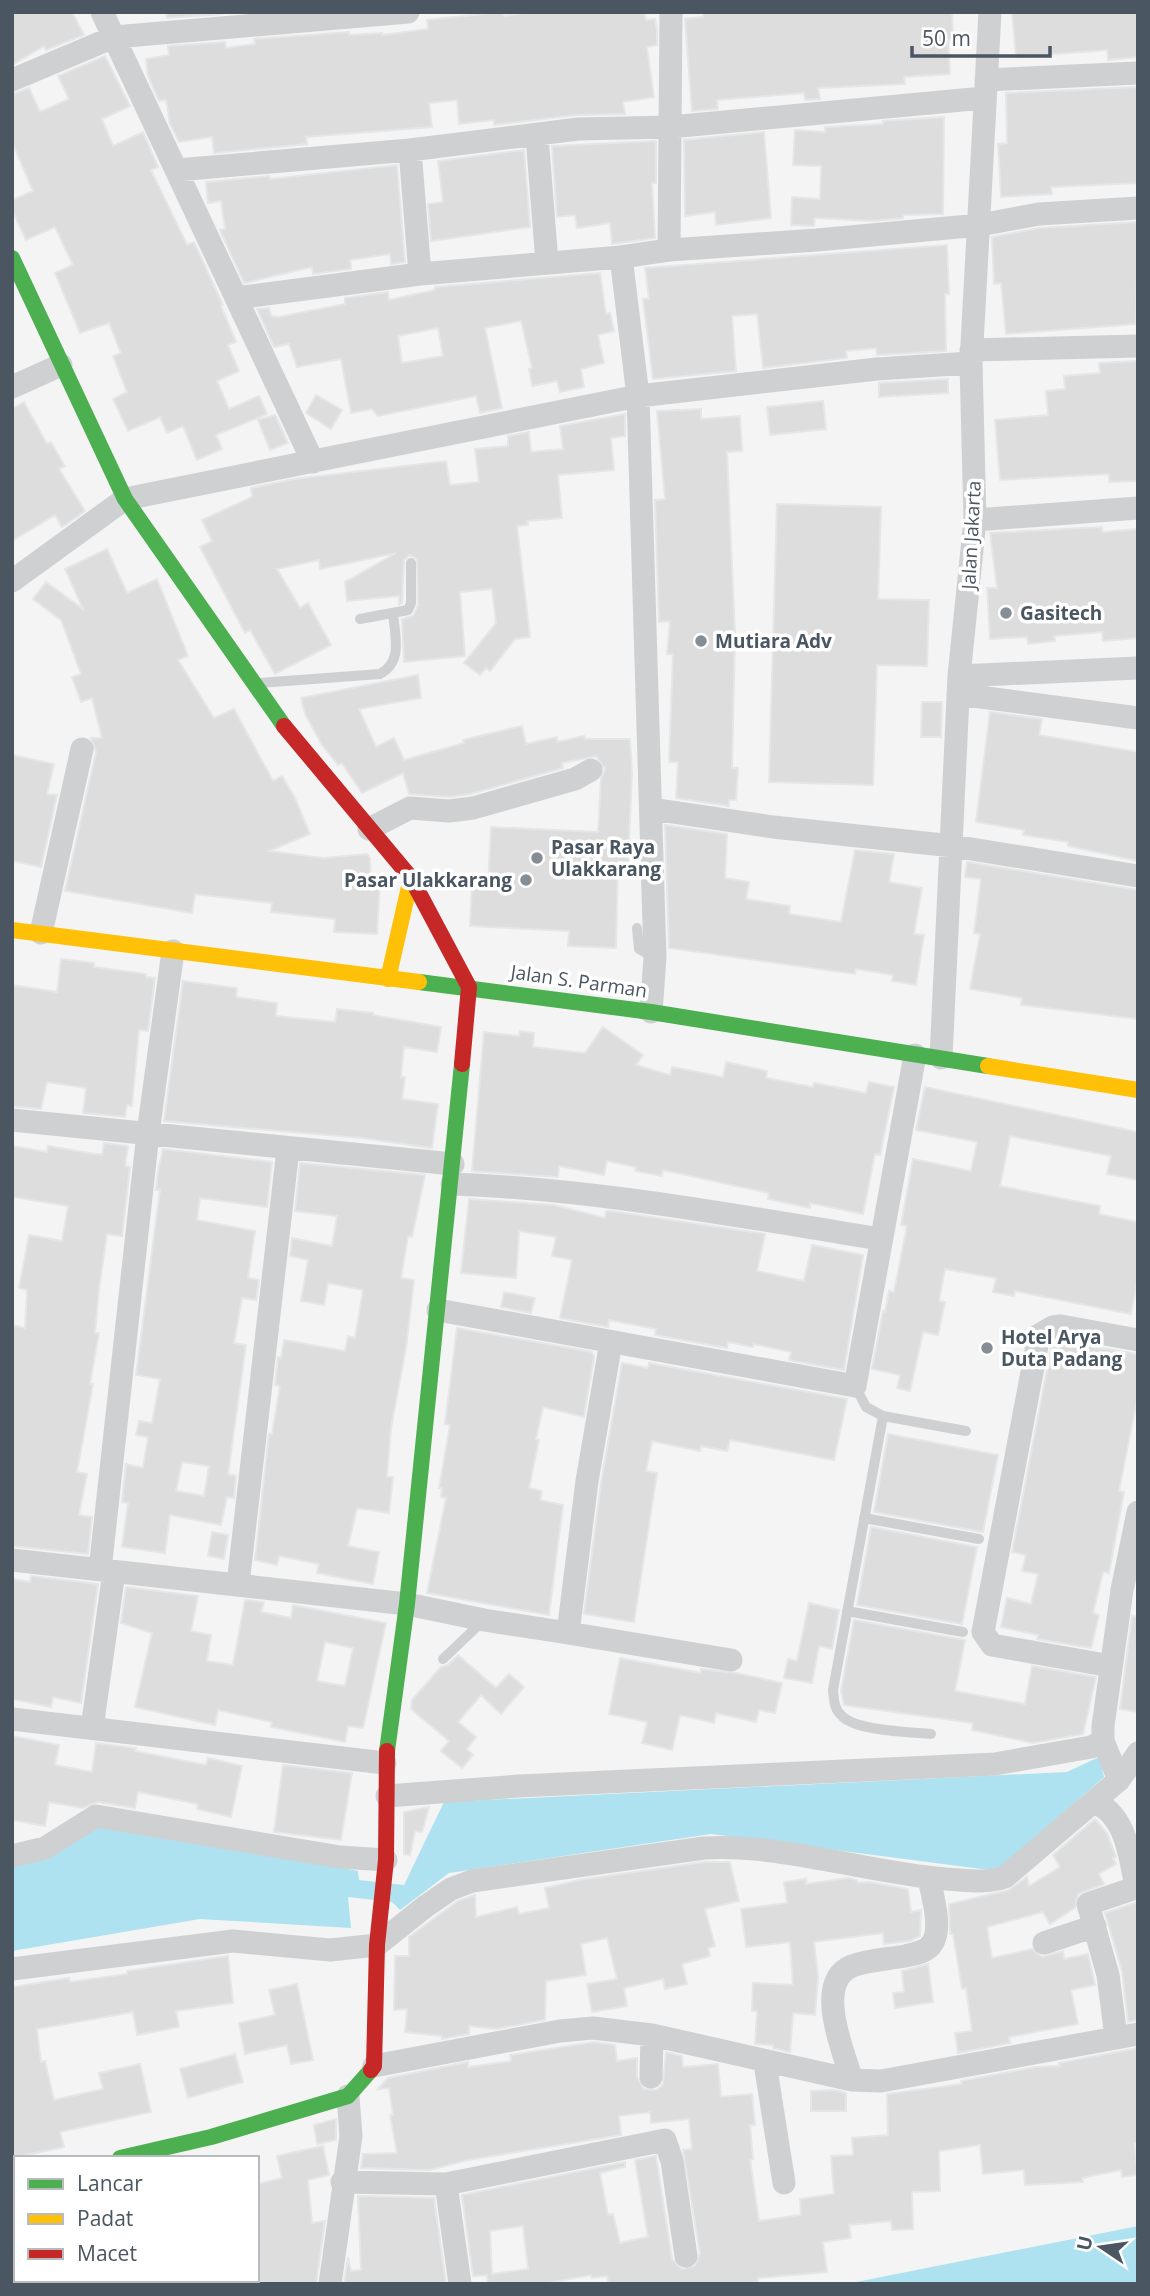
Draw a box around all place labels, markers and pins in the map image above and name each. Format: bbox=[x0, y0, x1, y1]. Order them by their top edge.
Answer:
place label: Gasitech bbox=[1020, 600, 1102, 626]
marker: Gasitech bbox=[998, 605, 1014, 621]
place label: Mutiara Adv bbox=[715, 628, 832, 654]
marker: Mutiara Adv bbox=[693, 633, 709, 649]
place label: Pasar Raya Ulakkarang bbox=[551, 834, 661, 882]
marker: Pasar Raya Ulakkarang bbox=[529, 850, 545, 866]
place label: Pasar Ulakkarang bbox=[344, 867, 512, 893]
marker: Pasar Ulakkarang bbox=[518, 872, 534, 888]
place label: Hotel Arya Duta Padang bbox=[1001, 1324, 1123, 1372]
marker: Hotel Arya Duta Padang bbox=[979, 1340, 995, 1356]

